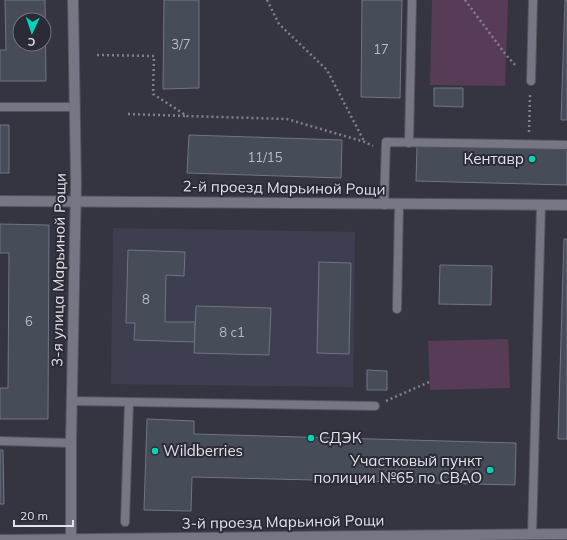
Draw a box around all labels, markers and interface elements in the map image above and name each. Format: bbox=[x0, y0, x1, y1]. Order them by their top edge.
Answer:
north arrow bbox=[12, 12, 52, 52]
text: С bbox=[27, 35, 36, 49]
house number: 3/7 bbox=[171, 36, 191, 52]
house number: 17 bbox=[373, 41, 389, 57]
house number: 11/15 bbox=[248, 149, 283, 165]
place label: Кентавр bbox=[463, 149, 524, 168]
marker: Кентавр bbox=[527, 154, 537, 164]
street label: 3-я улица Марьиной Рощи bbox=[47, 173, 70, 367]
street label: 2-й проезд Марьиной Рощи bbox=[182, 176, 386, 199]
house number: 8 bbox=[142, 291, 150, 307]
house number: 6 bbox=[25, 313, 33, 329]
house number: 8 с1 bbox=[219, 324, 245, 340]
place label: СДЭК bbox=[319, 428, 362, 447]
marker: СДЭК bbox=[306, 433, 316, 443]
place label: Wildberries bbox=[163, 441, 243, 460]
marker: Wildberries bbox=[150, 446, 160, 456]
place label: Участковый пункт полиции №65 по СВАО bbox=[314, 451, 482, 487]
marker: Участковый пункт полиции №65 по СВАО bbox=[485, 465, 495, 475]
scale bar bbox=[14, 502, 73, 528]
text: 20 m bbox=[20, 508, 48, 523]
street label: 3-й проезд Марьиной Рощи bbox=[181, 510, 385, 533]

